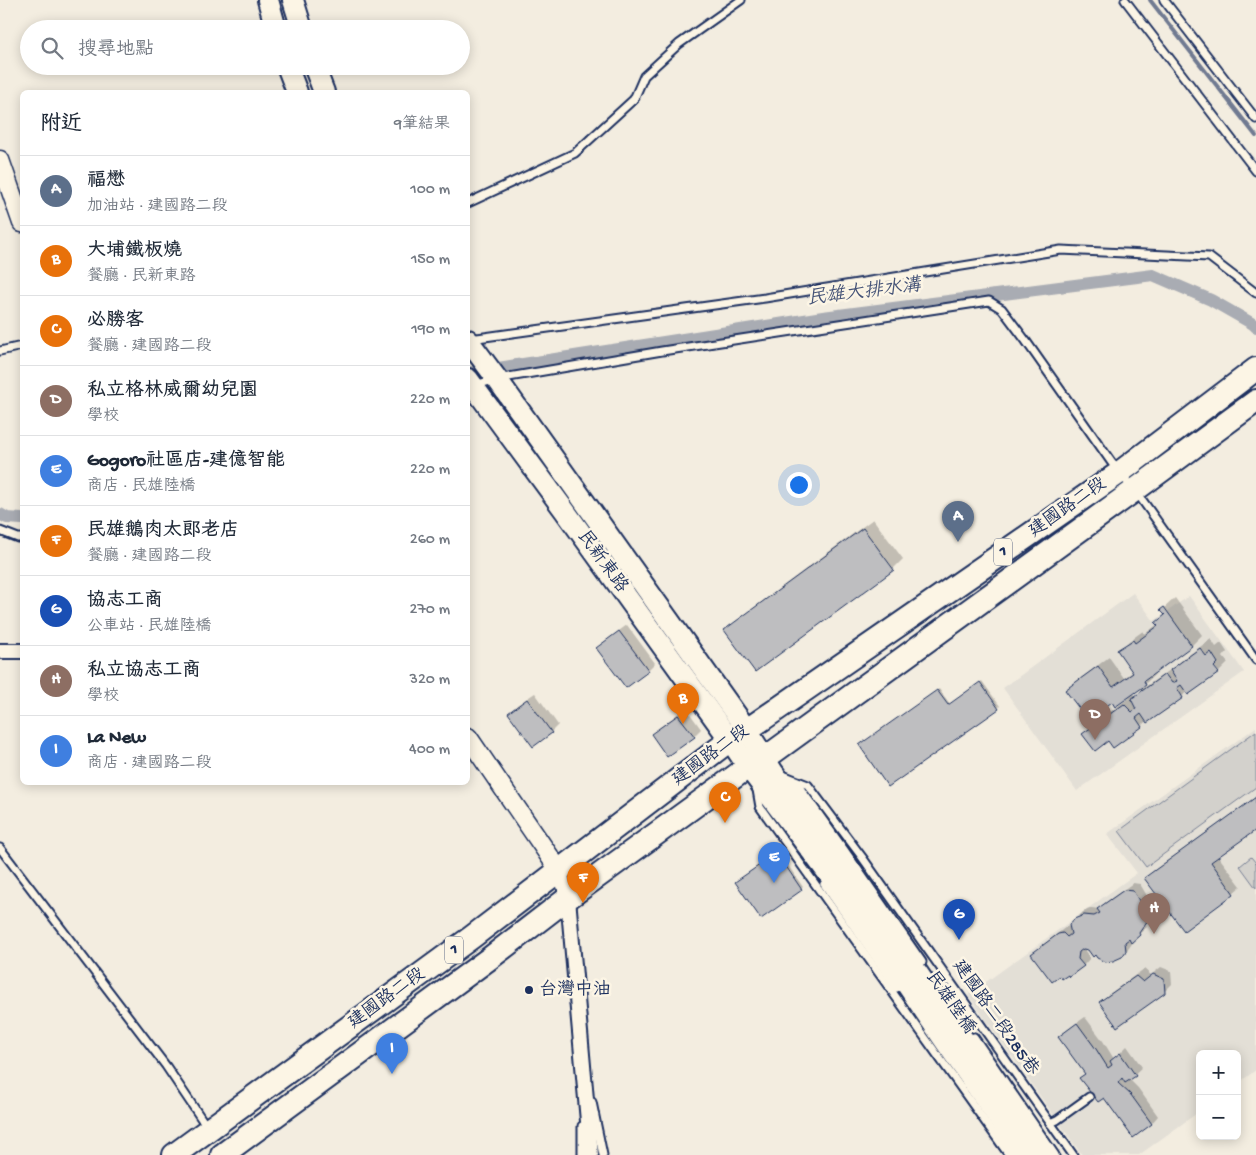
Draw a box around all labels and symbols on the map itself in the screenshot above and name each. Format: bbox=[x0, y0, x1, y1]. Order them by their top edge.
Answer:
water label: 民雄大排水溝 bbox=[806, 273, 924, 311]
your location bbox=[786, 472, 812, 498]
street label: 建國路二段 bbox=[1025, 473, 1111, 542]
pin: A bbox=[942, 501, 974, 542]
street label: 民新東路 bbox=[572, 526, 632, 597]
road number: 1 bbox=[994, 538, 1012, 566]
pin: B bbox=[667, 683, 699, 724]
pin: D bbox=[1079, 699, 1111, 740]
street label: 建國路二段 bbox=[668, 720, 754, 791]
pin: C bbox=[709, 782, 741, 823]
pin: E bbox=[758, 842, 790, 883]
pin: F bbox=[567, 862, 599, 903]
pin: H bbox=[1138, 893, 1170, 934]
pin: G bbox=[943, 899, 975, 940]
road number: 1 bbox=[445, 936, 463, 964]
street label: 建國路二段285巷 bbox=[947, 956, 1043, 1080]
street label: 建國路二段 bbox=[344, 963, 430, 1034]
street label: 民雄陸橋 bbox=[921, 967, 980, 1039]
place label: 台灣中油 bbox=[539, 979, 611, 1001]
marker: 台灣中油 bbox=[523, 984, 535, 996]
pin: I bbox=[376, 1033, 408, 1074]

